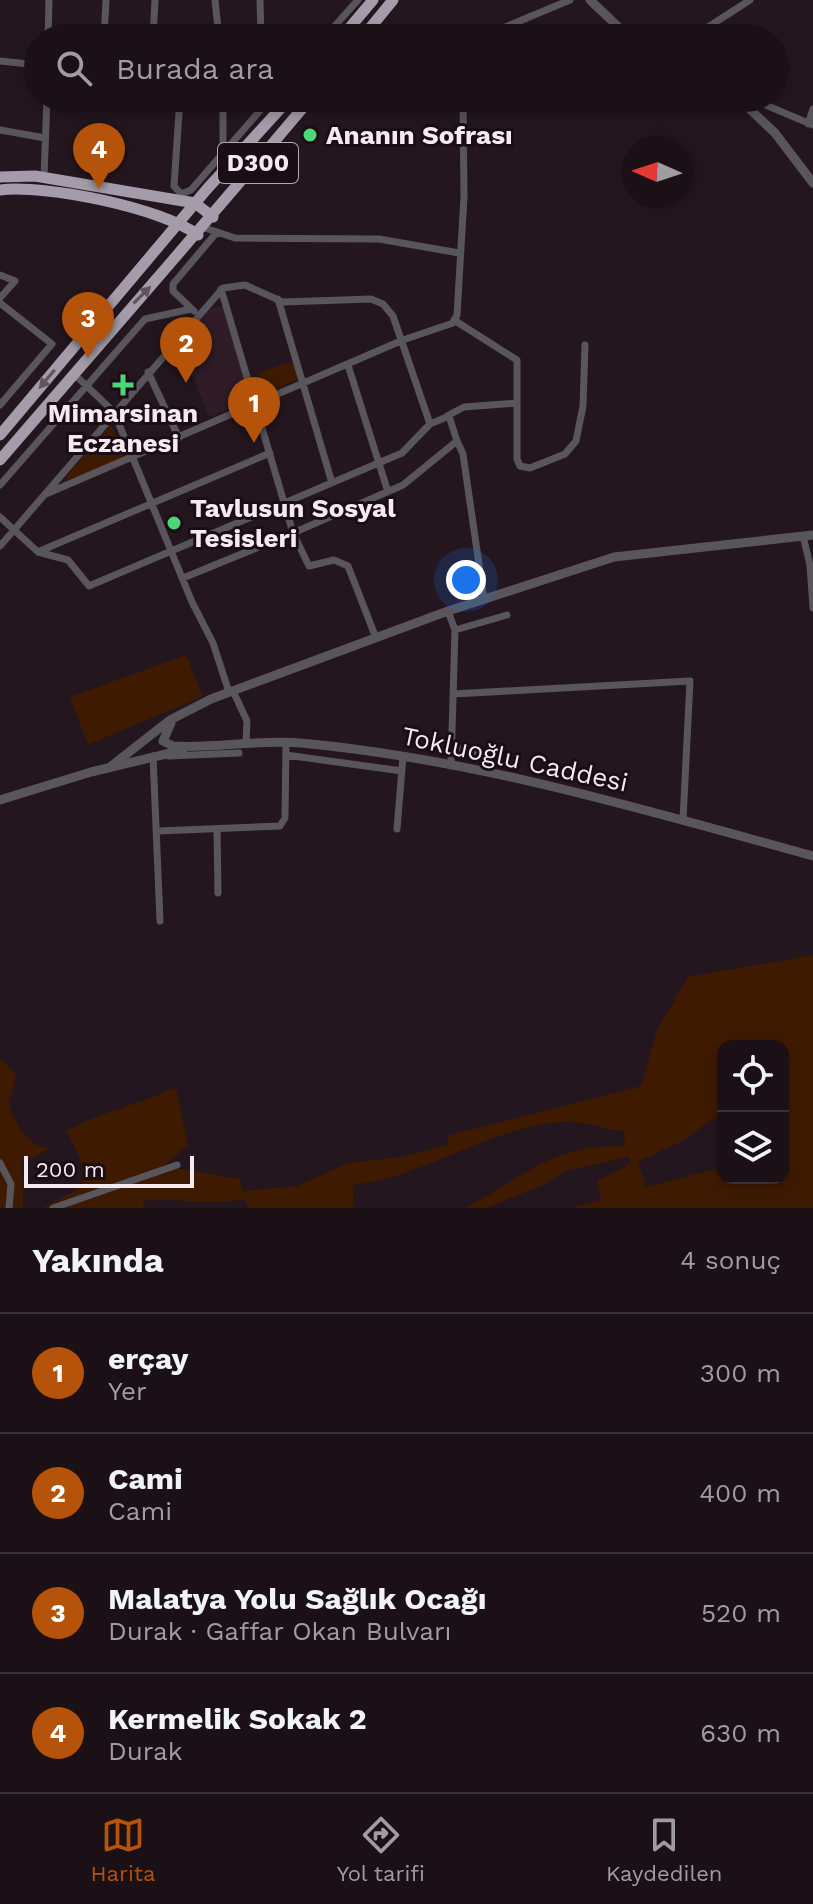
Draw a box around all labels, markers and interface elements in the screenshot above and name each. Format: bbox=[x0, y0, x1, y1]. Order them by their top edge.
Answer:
search box bbox=[24, 24, 789, 112]
icon: search bbox=[52, 46, 96, 90]
text: Burada ara bbox=[116, 51, 274, 86]
place label: Ananın Sofrası bbox=[326, 120, 513, 150]
pin: 4 bbox=[73, 123, 125, 189]
marker: Ananın Sofrası bbox=[301, 126, 319, 144]
north arrow bbox=[621, 136, 693, 208]
road number: D300 bbox=[218, 143, 298, 183]
one-way arrow bbox=[133, 286, 151, 305]
pin: 3 bbox=[62, 292, 114, 358]
pin: 2 bbox=[160, 317, 212, 383]
one-way arrow bbox=[38, 369, 55, 390]
marker: Mimarsinan Eczanesi bbox=[114, 376, 132, 394]
pin: 1 bbox=[228, 377, 280, 443]
place label: Mimarsinan Eczanesi bbox=[48, 398, 198, 458]
place label: Tavlusun Sosyal Tesisleri bbox=[190, 493, 396, 553]
marker: Tavlusun Sosyal Tesisleri bbox=[165, 514, 183, 532]
your location bbox=[446, 560, 486, 600]
street label: Tokluoğlu Caddesi bbox=[399, 720, 631, 798]
map controls bbox=[717, 1040, 789, 1184]
button: locate bbox=[717, 1040, 789, 1112]
button: layers bbox=[717, 1112, 789, 1184]
scale bar bbox=[24, 1152, 194, 1188]
text: 200 m bbox=[36, 1157, 105, 1182]
text: Yakında bbox=[32, 1240, 164, 1280]
text: 4 sonuç bbox=[680, 1245, 781, 1275]
text: erçay bbox=[108, 1341, 188, 1376]
text: 1 bbox=[52, 1358, 64, 1388]
text: 300 m bbox=[700, 1358, 781, 1388]
text: Yer bbox=[108, 1376, 147, 1406]
text: Cami bbox=[108, 1461, 183, 1496]
text: 2 bbox=[50, 1478, 66, 1508]
text: 400 m bbox=[699, 1478, 781, 1508]
text: Cami bbox=[108, 1496, 172, 1526]
text: Malatya Yolu Sağlık Ocağı bbox=[108, 1581, 486, 1616]
text: 3 bbox=[50, 1598, 66, 1628]
text: 520 m bbox=[701, 1598, 781, 1628]
text: Durak · Gaffar Okan Bulvarı bbox=[108, 1616, 452, 1646]
text: Kermelik Sokak 2 bbox=[108, 1701, 367, 1736]
text: 4 bbox=[50, 1718, 66, 1748]
text: 630 m bbox=[700, 1718, 781, 1748]
text: Durak bbox=[108, 1736, 183, 1766]
tab: Harita bbox=[91, 1813, 156, 1886]
tab: Yol tarifi bbox=[337, 1813, 425, 1886]
tab: Kaydedilen bbox=[606, 1813, 722, 1886]

